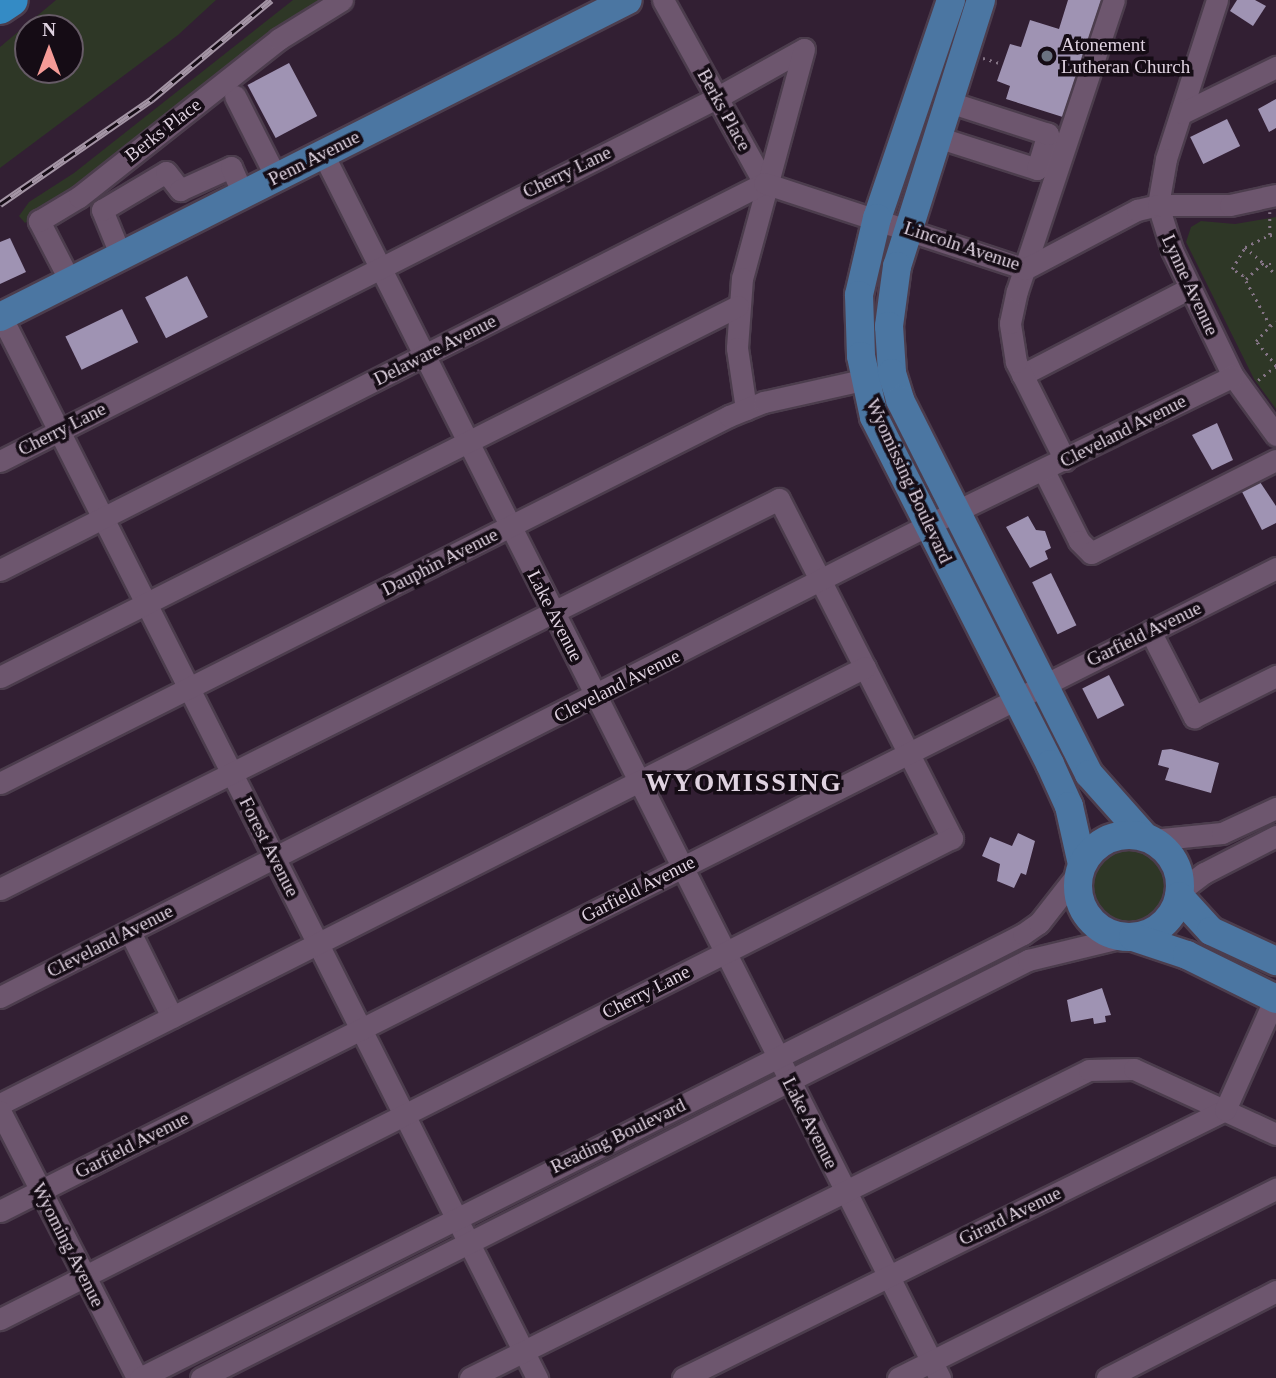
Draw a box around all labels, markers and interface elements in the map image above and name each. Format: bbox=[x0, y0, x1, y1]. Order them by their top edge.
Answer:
north arrow bbox=[14, 14, 84, 84]
text: N bbox=[42, 19, 56, 40]
place label: Atonement Lutheran Church bbox=[1061, 34, 1190, 78]
marker: Atonement Lutheran Church bbox=[1039, 48, 1055, 64]
street label: Berks Place bbox=[692, 65, 756, 155]
street label: Berks Place bbox=[120, 93, 206, 167]
street label: Penn Avenue bbox=[264, 125, 364, 191]
street label: Cherry Lane bbox=[519, 141, 615, 203]
street label: Lincoln Avenue bbox=[901, 216, 1023, 276]
street label: Lynne Avenue bbox=[1156, 230, 1224, 340]
street label: Delaware Avenue bbox=[370, 309, 500, 391]
street label: Cleveland Avenue bbox=[1056, 389, 1190, 473]
street label: Wyomissing Boulevard bbox=[861, 395, 957, 567]
street label: Cherry Lane bbox=[14, 397, 110, 461]
street label: Dauphin Avenue bbox=[378, 523, 502, 601]
street label: Lake Avenue bbox=[522, 566, 588, 666]
street label: Garfield Avenue bbox=[1083, 596, 1205, 672]
street label: Cleveland Avenue bbox=[550, 644, 684, 728]
district label: WYOMISSING bbox=[646, 767, 842, 799]
street label: Forest Avenue bbox=[234, 793, 304, 901]
street label: Garfield Avenue bbox=[577, 850, 699, 928]
street label: Cleveland Avenue bbox=[43, 899, 177, 983]
street label: Cherry Lane bbox=[598, 960, 694, 1024]
street label: Lake Avenue bbox=[777, 1073, 843, 1173]
street label: Reading Boulevard bbox=[547, 1093, 689, 1179]
street label: Garfield Avenue bbox=[71, 1106, 193, 1184]
street label: Wyoming Avenue bbox=[27, 1179, 109, 1311]
street label: Girard Avenue bbox=[955, 1181, 1065, 1251]

